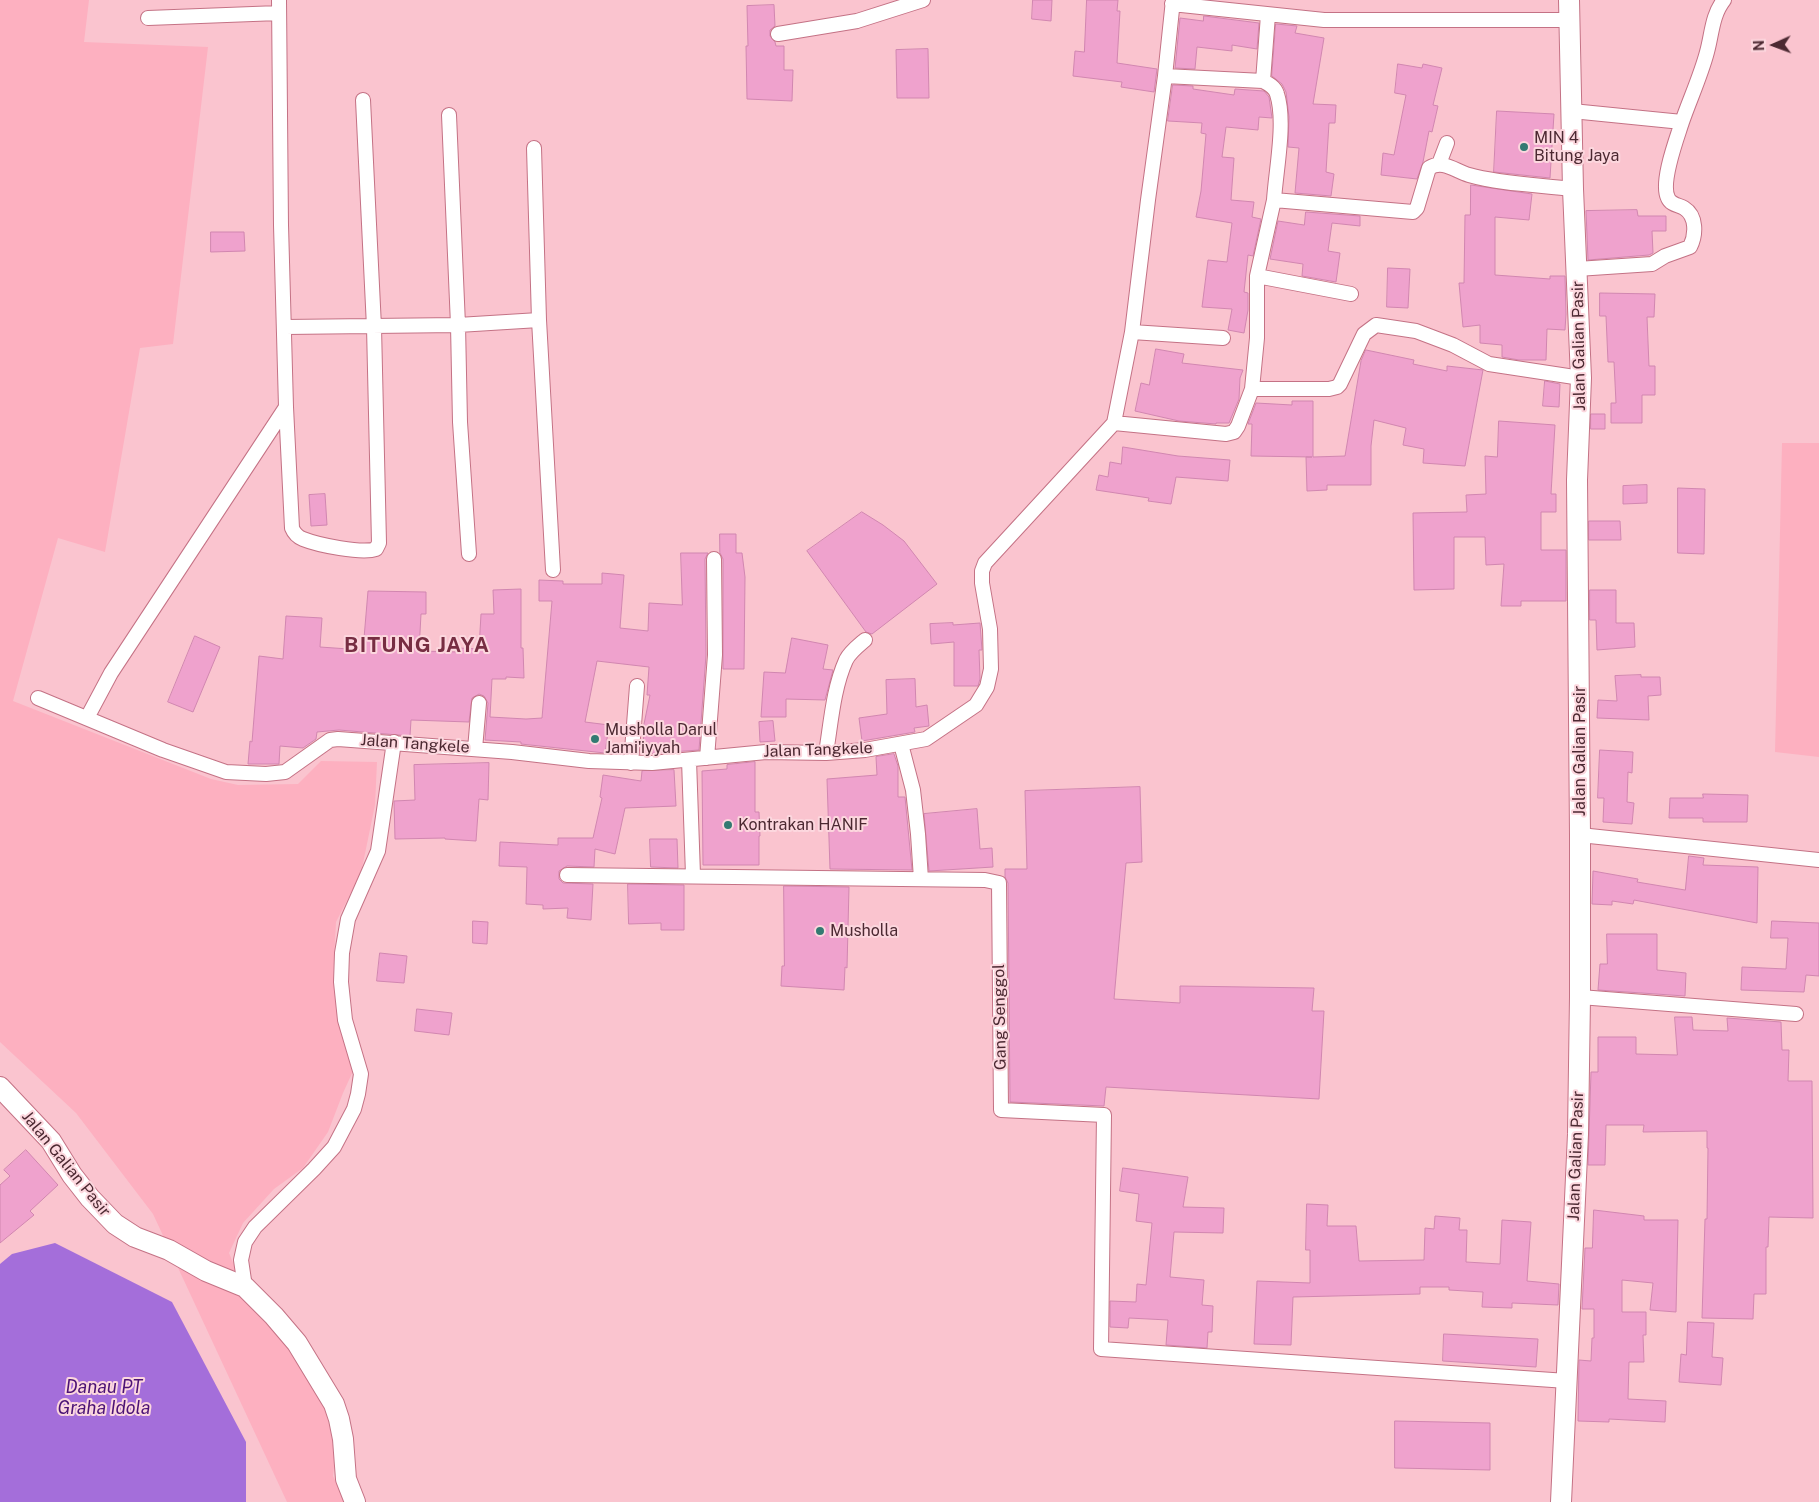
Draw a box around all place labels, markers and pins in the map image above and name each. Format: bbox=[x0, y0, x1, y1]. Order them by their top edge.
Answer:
place label: MIN 4 Bitung Jaya bbox=[1534, 128, 1619, 166]
marker: MIN 4 Bitung Jaya bbox=[1518, 141, 1530, 153]
place label: Musholla Darul Jami'iyyah bbox=[605, 720, 717, 758]
marker: Musholla Darul Jami'iyyah bbox=[589, 733, 601, 745]
place label: Kontrakan HANIF bbox=[738, 815, 868, 835]
marker: Kontrakan HANIF bbox=[722, 819, 734, 831]
place label: Musholla bbox=[830, 921, 898, 941]
marker: Musholla bbox=[814, 925, 826, 937]

